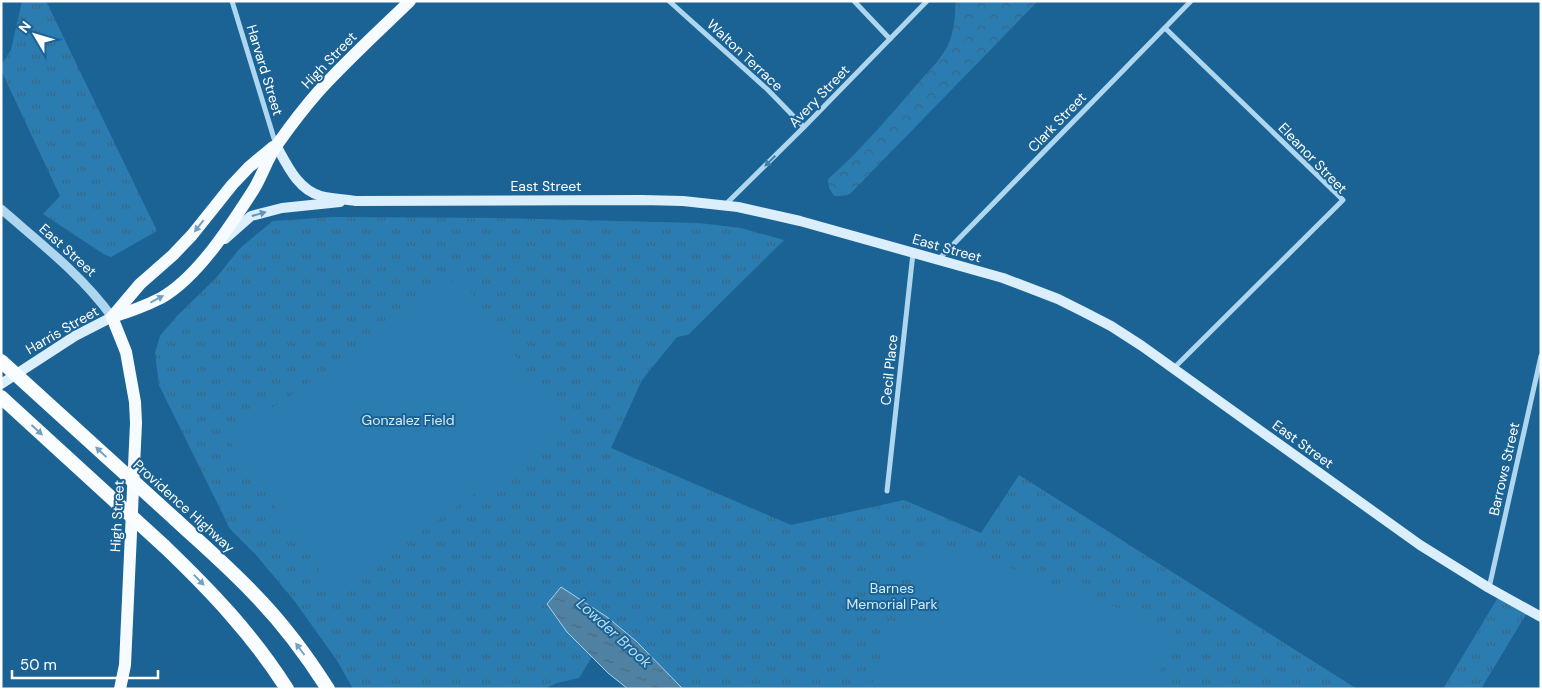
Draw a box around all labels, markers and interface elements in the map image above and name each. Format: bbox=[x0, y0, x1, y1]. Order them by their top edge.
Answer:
north arrow bbox=[10, 10, 60, 60]
street label: Walton Terrace bbox=[703, 15, 787, 95]
text: N bbox=[15, 17, 35, 37]
street label: Harvard Street bbox=[243, 22, 287, 118]
street label: High Street bbox=[297, 28, 361, 92]
street label: Avery Street bbox=[785, 61, 853, 131]
street label: Clark Street bbox=[1024, 88, 1090, 156]
street label: Eleanor Street bbox=[1275, 119, 1351, 197]
one-way arrow bbox=[764, 155, 776, 167]
street label: East Street bbox=[510, 177, 582, 195]
one-way arrow bbox=[251, 210, 266, 218]
one-way arrow bbox=[194, 219, 205, 232]
street label: East Street bbox=[36, 220, 100, 280]
street label: East Street bbox=[910, 230, 984, 266]
one-way arrow bbox=[150, 295, 164, 303]
street label: Harris Street bbox=[22, 302, 102, 358]
street label: Cecil Place bbox=[876, 334, 902, 406]
park label: Gonzalez Field bbox=[362, 411, 454, 429]
street label: East Street bbox=[1269, 416, 1337, 472]
street label: Barrows Street bbox=[1485, 421, 1523, 517]
one-way arrow bbox=[31, 424, 43, 436]
one-way arrow bbox=[95, 446, 107, 458]
street label: Providence Highway bbox=[129, 456, 239, 557]
street label: High Street bbox=[106, 480, 128, 552]
one-way arrow bbox=[193, 574, 205, 586]
park label: Barnes Memorial Park bbox=[846, 579, 938, 613]
water label: Lowder Brook bbox=[572, 594, 656, 672]
one-way arrow bbox=[295, 643, 306, 656]
scale bar bbox=[12, 648, 159, 680]
text: 50 m bbox=[20, 655, 57, 675]

